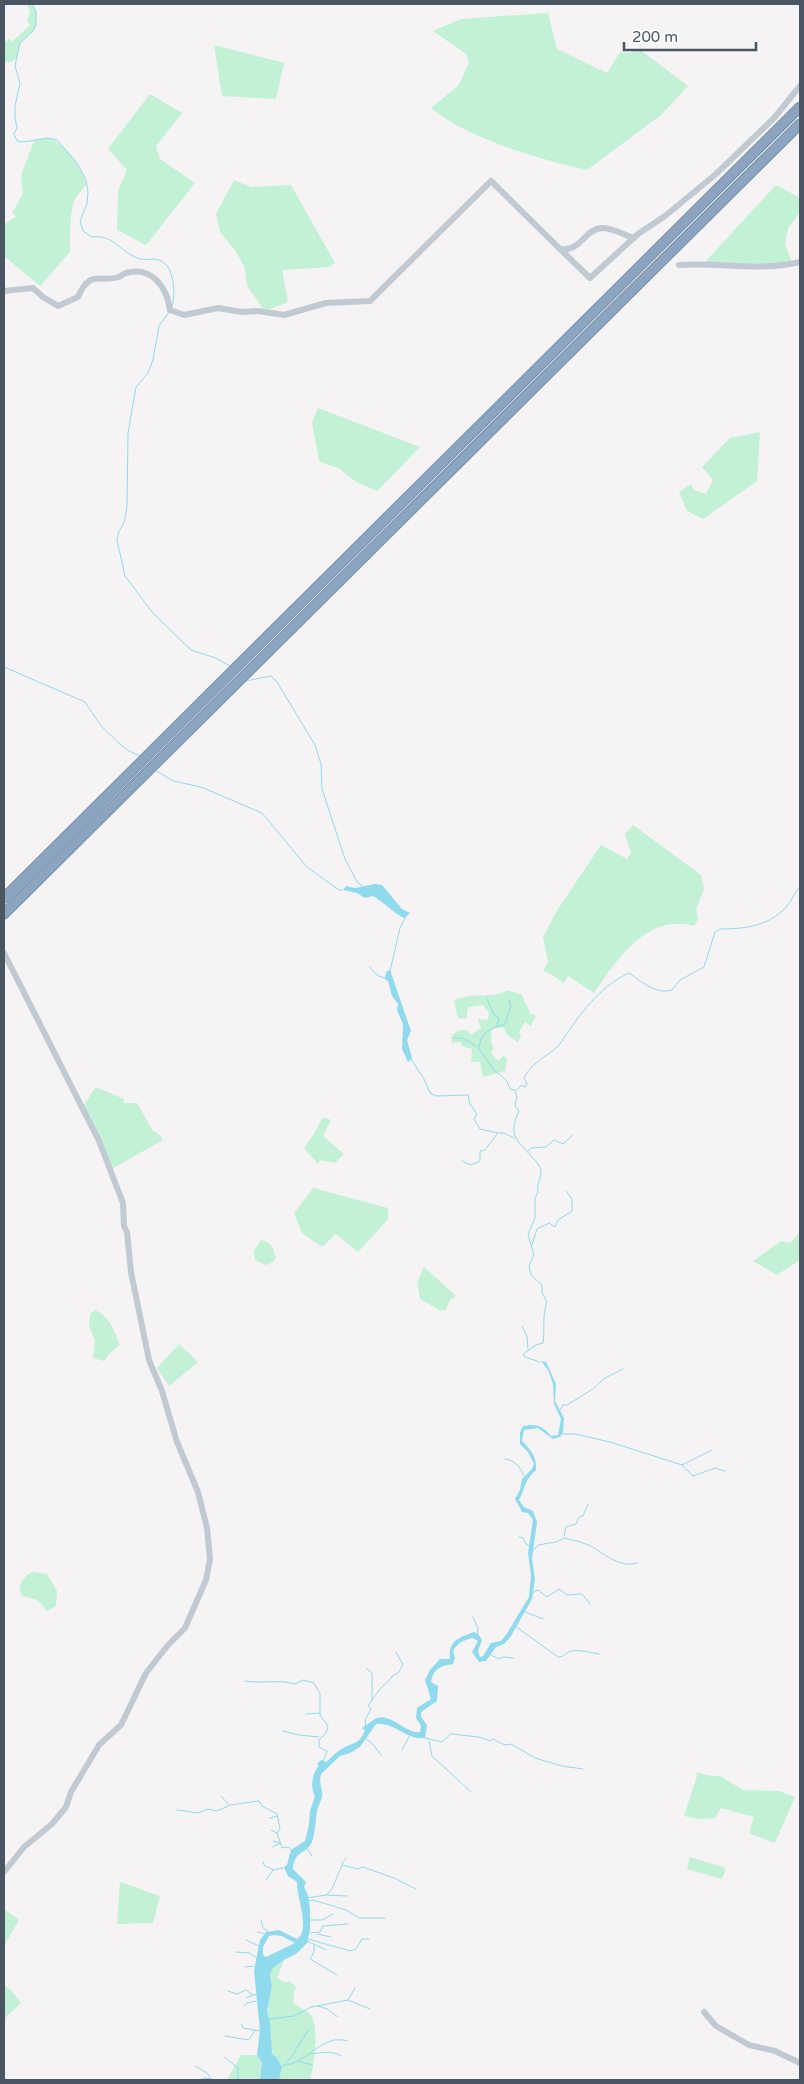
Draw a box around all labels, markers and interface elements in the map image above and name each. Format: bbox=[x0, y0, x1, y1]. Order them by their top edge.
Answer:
scale bar bbox=[624, 20, 756, 52]
text: 200 m bbox=[632, 28, 678, 46]

